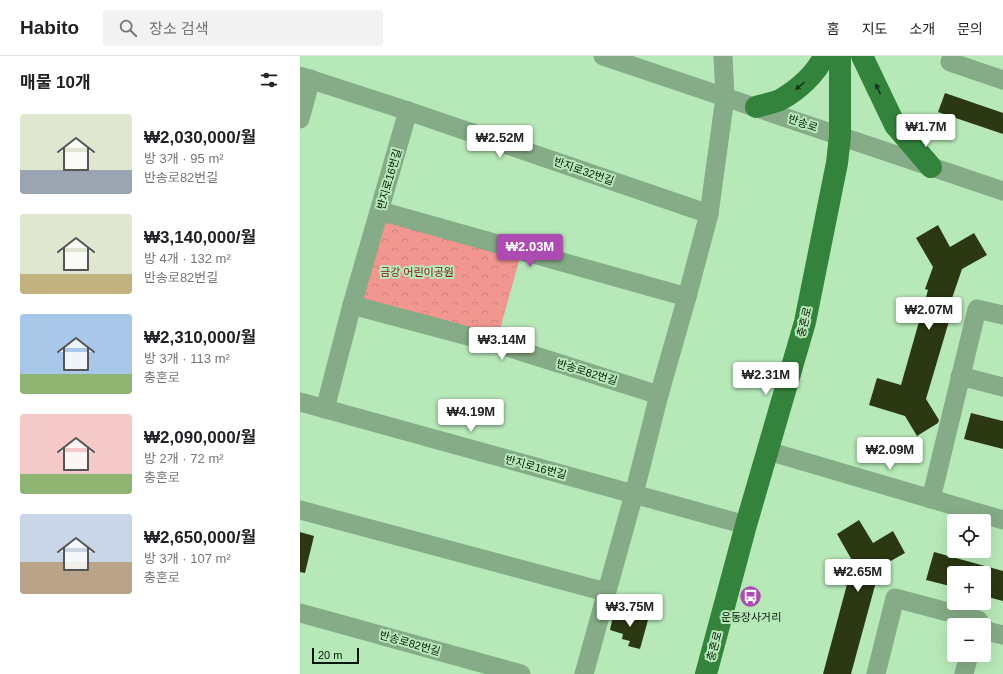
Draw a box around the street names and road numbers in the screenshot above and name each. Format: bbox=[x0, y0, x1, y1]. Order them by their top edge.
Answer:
street label: 반송로 bbox=[787, 112, 819, 134]
street label: 반지로16번길 bbox=[375, 147, 403, 211]
street label: 반지로32번길 bbox=[552, 155, 616, 187]
street label: 충혼로 bbox=[795, 306, 813, 338]
street label: 반송로82번길 bbox=[555, 357, 619, 387]
street label: 반지로16번길 bbox=[504, 453, 568, 481]
street label: 반송로82번길 bbox=[378, 629, 442, 657]
street label: 충혼로 bbox=[704, 630, 724, 662]

